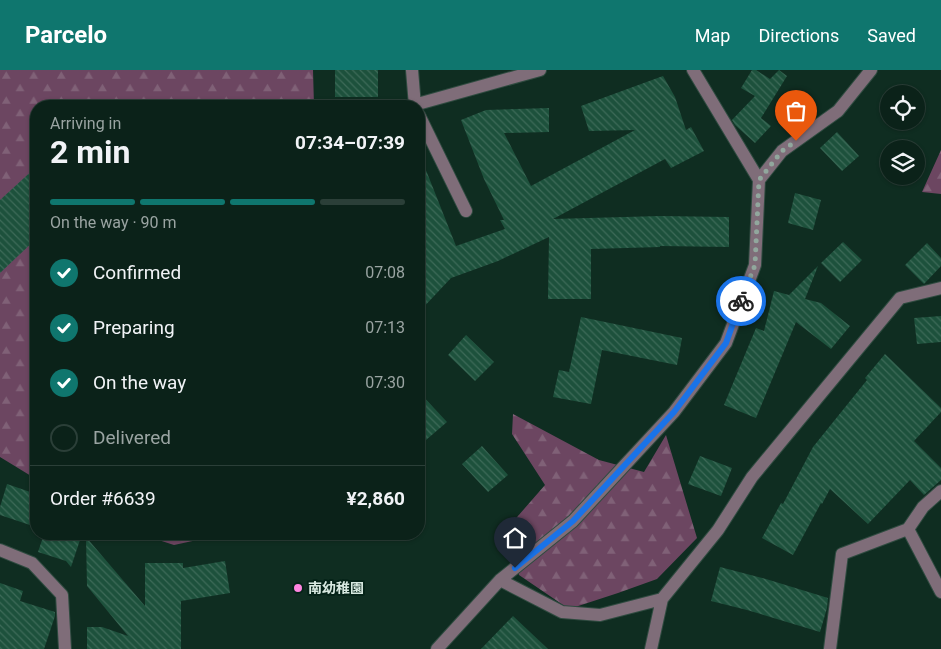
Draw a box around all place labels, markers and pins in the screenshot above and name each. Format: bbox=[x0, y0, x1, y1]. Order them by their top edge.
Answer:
pin bbox=[775, 90, 817, 141]
pin bbox=[494, 517, 536, 568]
place label: 南幼稚園 bbox=[308, 580, 364, 596]
marker: 南幼稚園 bbox=[292, 582, 304, 594]

